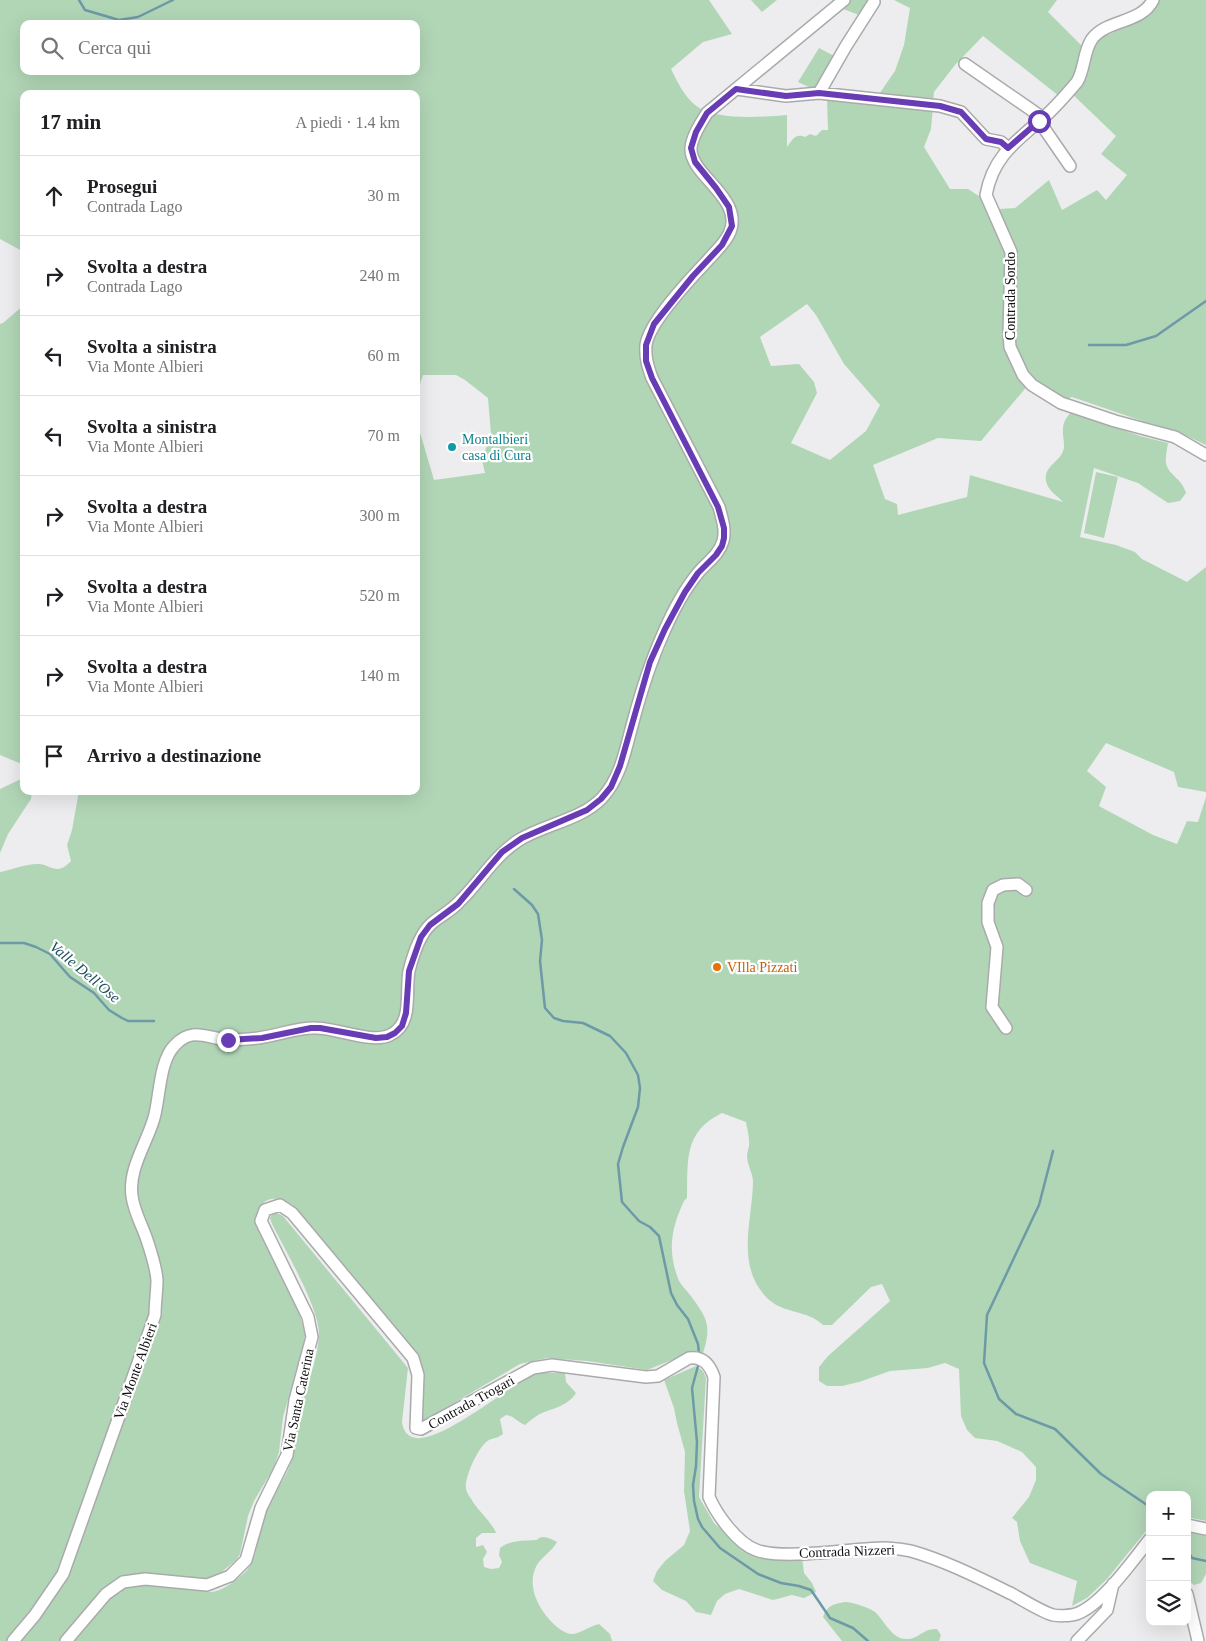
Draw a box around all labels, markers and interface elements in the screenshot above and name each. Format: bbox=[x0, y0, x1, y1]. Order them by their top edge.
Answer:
search box bbox=[20, 20, 420, 75]
icon: search bbox=[38, 34, 66, 62]
text: Cerca qui bbox=[78, 37, 151, 58]
text: 17 min bbox=[40, 110, 101, 134]
route start bbox=[1028, 110, 1051, 133]
text: A piedi · 1.4 km bbox=[296, 114, 400, 131]
text: Prosegui bbox=[87, 176, 157, 197]
icon: ahead bbox=[40, 182, 68, 210]
text: 30 m bbox=[368, 187, 400, 204]
text: Contrada Lago bbox=[87, 198, 183, 215]
street label: Contrada Sordo bbox=[1003, 252, 1018, 340]
text: Svolta a destra bbox=[87, 256, 207, 277]
icon: right bbox=[40, 262, 68, 290]
text: 240 m bbox=[360, 267, 400, 284]
text: Contrada Lago bbox=[87, 278, 183, 295]
text: Svolta a sinistra bbox=[87, 336, 217, 357]
icon: left bbox=[40, 342, 68, 370]
text: 60 m bbox=[368, 347, 400, 364]
text: Via Monte Albieri bbox=[87, 358, 203, 375]
text: Svolta a sinistra bbox=[87, 416, 217, 437]
icon: left bbox=[40, 422, 68, 450]
text: 70 m bbox=[368, 427, 400, 444]
place label: Montalbieri casa di Cura bbox=[462, 432, 532, 463]
text: Via Monte Albieri bbox=[87, 438, 203, 455]
marker: Montalbieri casa di Cura bbox=[446, 441, 458, 453]
text: Svolta a destra bbox=[87, 496, 207, 517]
icon: right bbox=[40, 502, 68, 530]
text: 300 m bbox=[360, 507, 400, 524]
text: Via Monte Albieri bbox=[87, 518, 203, 535]
text: Svolta a destra bbox=[87, 576, 207, 597]
icon: right bbox=[40, 582, 68, 610]
text: 520 m bbox=[360, 587, 400, 604]
text: Via Monte Albieri bbox=[87, 598, 203, 615]
text: Svolta a destra bbox=[87, 656, 207, 677]
icon: right bbox=[40, 662, 68, 690]
text: 140 m bbox=[360, 667, 400, 684]
text: Via Monte Albieri bbox=[87, 678, 203, 695]
icon: arrive bbox=[40, 742, 68, 770]
text: Arrivo a destinazione bbox=[87, 745, 261, 766]
water label: Valle Dell'Ose bbox=[47, 938, 123, 1006]
place label: VIlla Pizzati bbox=[727, 960, 797, 975]
marker: VIlla Pizzati bbox=[711, 961, 723, 973]
route end bbox=[217, 1029, 240, 1052]
street label: Via Monte Albieri bbox=[111, 1321, 160, 1422]
street label: Via Santa Caterina bbox=[280, 1346, 317, 1453]
street label: Contrada Trogari bbox=[426, 1373, 517, 1432]
map controls bbox=[1146, 1491, 1191, 1626]
button: + bbox=[1146, 1491, 1191, 1536]
button: − bbox=[1146, 1536, 1191, 1581]
street label: Contrada Nizzeri bbox=[799, 1542, 895, 1561]
button: layers bbox=[1146, 1581, 1191, 1626]

